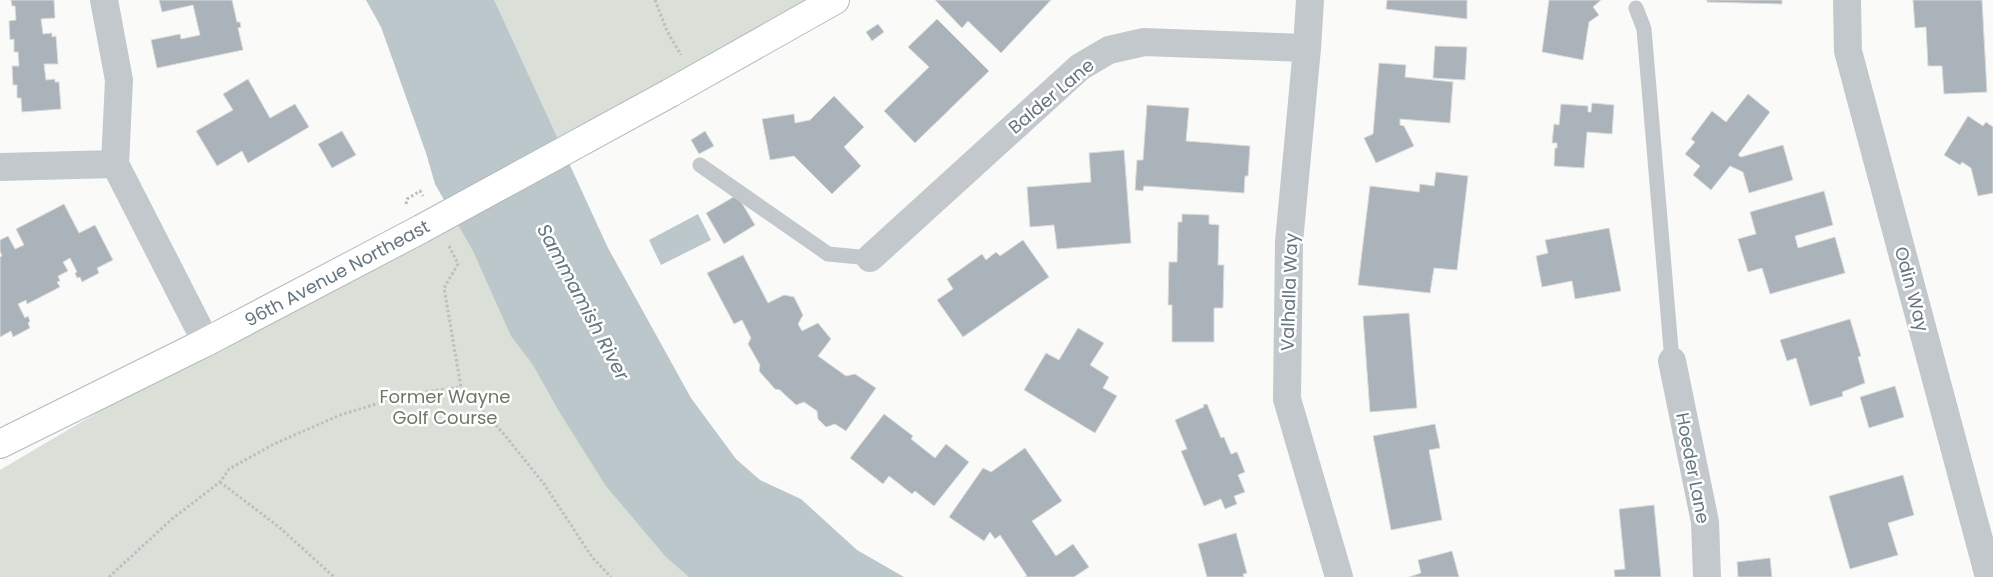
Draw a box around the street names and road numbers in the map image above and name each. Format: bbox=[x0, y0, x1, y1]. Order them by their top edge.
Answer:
street label: Balder Lane bbox=[1003, 53, 1099, 139]
street label: 96th Avenue Northeast bbox=[240, 214, 434, 332]
street label: Valhalla Way bbox=[1274, 233, 1304, 351]
street label: Odin Way bbox=[1889, 244, 1935, 334]
street label: Hoeder Lane bbox=[1670, 410, 1716, 526]

